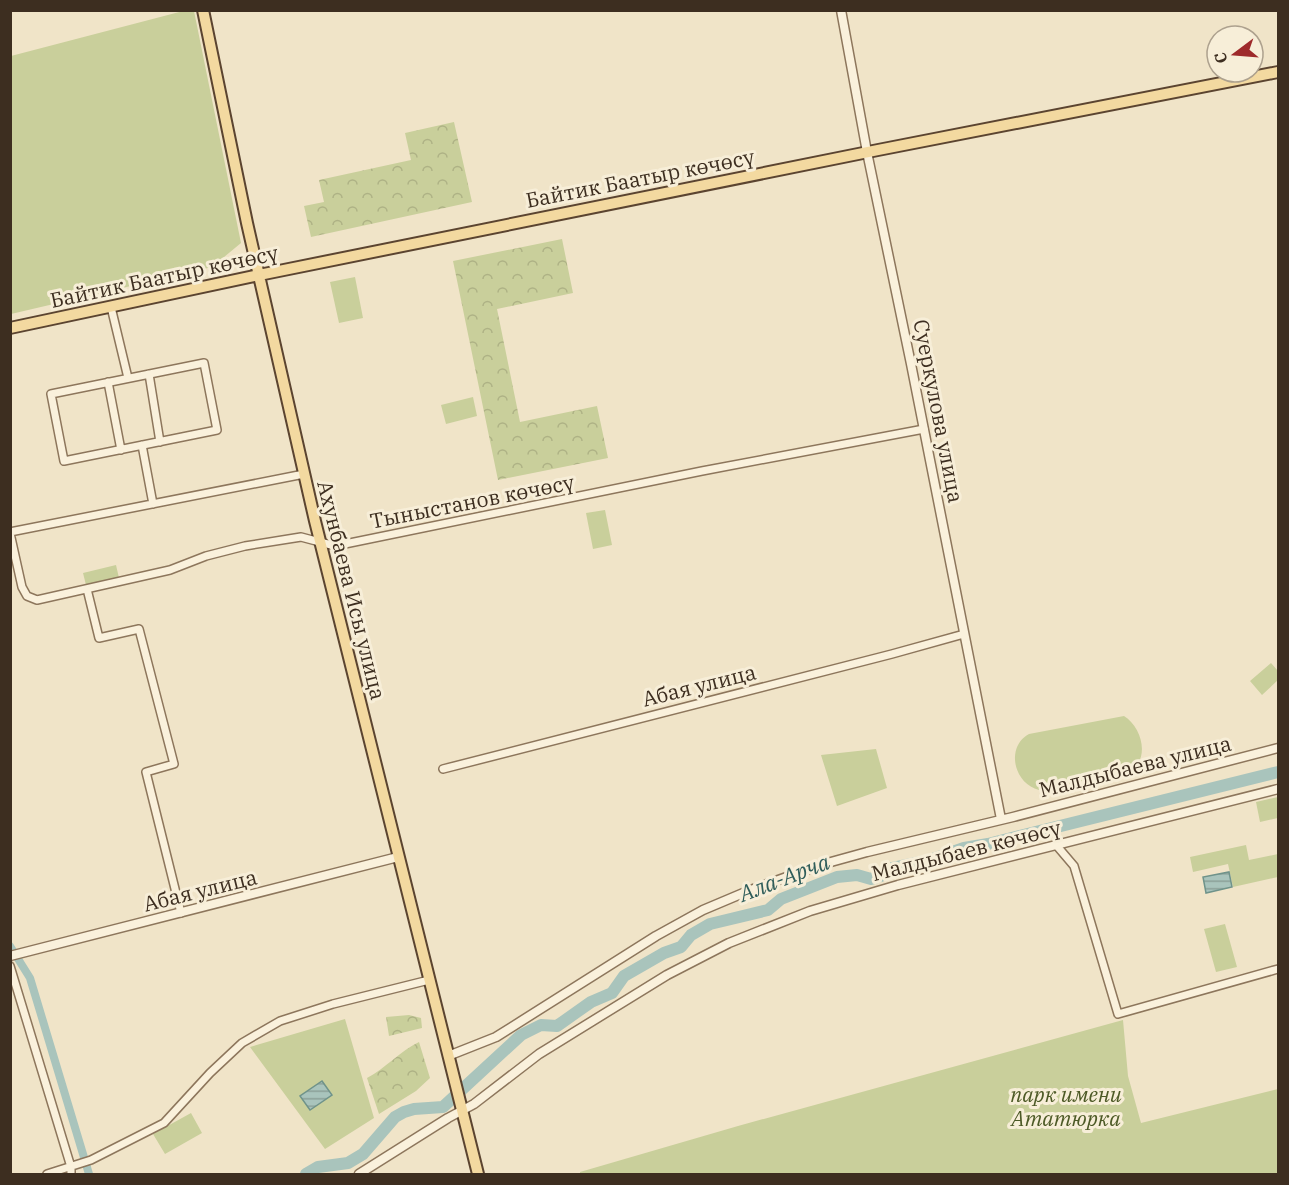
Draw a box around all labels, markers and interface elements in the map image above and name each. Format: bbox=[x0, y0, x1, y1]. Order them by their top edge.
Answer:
north arrow bbox=[1205, 24, 1265, 84]
text: С bbox=[1210, 50, 1232, 66]
street label: Байтик Баатыр көчөсү bbox=[523, 142, 757, 214]
street label: Байтик Баатыр көчөсү bbox=[47, 238, 281, 314]
street label: Суеркулова улица bbox=[907, 317, 971, 505]
street label: Тыныстанов көчөсү bbox=[368, 467, 577, 535]
street label: Ахунбаева Исы улица bbox=[311, 477, 393, 703]
street label: Абая улица bbox=[639, 657, 759, 713]
street label: Малдыбаева улица bbox=[1036, 729, 1234, 803]
street label: Малдыбаев көчөсү bbox=[868, 813, 1064, 887]
water label: Ала-Арча bbox=[733, 846, 834, 908]
street label: Абая улица bbox=[140, 862, 260, 918]
park label: парк имени Ататюрка bbox=[1009, 1080, 1122, 1132]

